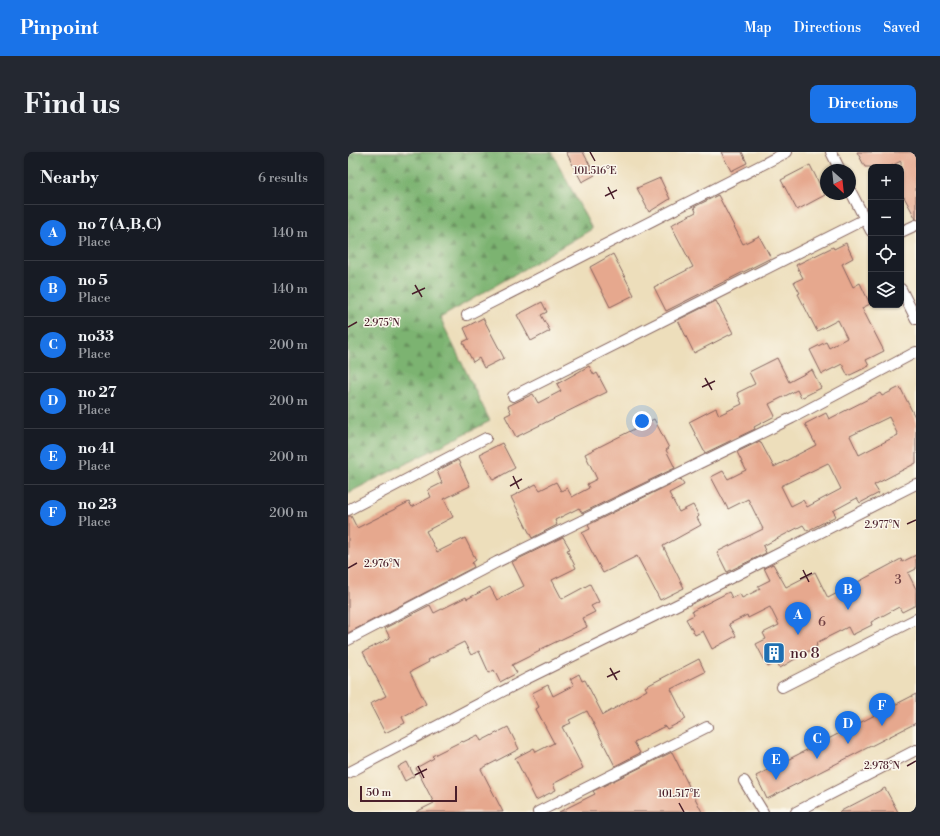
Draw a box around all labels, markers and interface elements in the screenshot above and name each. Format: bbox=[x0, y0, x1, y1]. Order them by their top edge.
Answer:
text: Pinpoint bbox=[20, 16, 99, 40]
text: Map bbox=[744, 19, 772, 37]
text: Directions bbox=[794, 19, 861, 37]
text: Saved bbox=[883, 19, 920, 37]
button: Directions bbox=[810, 85, 916, 123]
text: Find us bbox=[24, 87, 120, 122]
north arrow bbox=[820, 164, 856, 200]
map controls bbox=[868, 164, 904, 308]
button: + bbox=[868, 164, 904, 200]
text: 101.516°E bbox=[573, 165, 617, 177]
text: Nearby bbox=[40, 167, 99, 189]
text: 6 results bbox=[258, 170, 308, 186]
button: − bbox=[868, 200, 904, 236]
text: no 7 (A,B,C) bbox=[78, 215, 161, 234]
text: A bbox=[48, 225, 58, 241]
text: 140 m bbox=[272, 225, 308, 241]
text: Place bbox=[78, 234, 110, 250]
button: locate bbox=[868, 236, 904, 272]
text: no 5 bbox=[78, 271, 108, 290]
button: layers bbox=[868, 272, 904, 308]
text: B bbox=[48, 281, 58, 297]
text: 140 m bbox=[272, 281, 308, 297]
text: Place bbox=[78, 290, 110, 306]
text: 2.975°N bbox=[364, 317, 400, 329]
text: no33 bbox=[78, 327, 114, 346]
text: C bbox=[48, 337, 58, 353]
text: 200 m bbox=[269, 337, 308, 353]
text: Place bbox=[78, 346, 110, 362]
text: no 27 bbox=[78, 383, 117, 402]
text: D bbox=[48, 393, 58, 409]
text: 200 m bbox=[269, 393, 308, 409]
text: Place bbox=[78, 402, 110, 418]
your location bbox=[632, 411, 652, 431]
text: no 41 bbox=[78, 439, 116, 458]
text: E bbox=[48, 449, 58, 465]
text: 200 m bbox=[269, 449, 308, 465]
text: Place bbox=[78, 458, 110, 474]
text: no 23 bbox=[78, 495, 117, 514]
text: F bbox=[48, 505, 58, 521]
text: 200 m bbox=[269, 505, 308, 521]
text: Place bbox=[78, 514, 110, 530]
text: 2.977°N bbox=[864, 519, 900, 531]
text: 2.976°N bbox=[364, 558, 400, 570]
house number: 3 bbox=[894, 572, 902, 588]
pin: B bbox=[835, 577, 861, 610]
pin: A bbox=[785, 602, 811, 635]
house number: 6 bbox=[818, 614, 826, 630]
building icon: no 8 bbox=[761, 640, 787, 666]
place label: no 8 bbox=[790, 644, 820, 663]
pin: F bbox=[869, 693, 895, 726]
pin: D bbox=[835, 711, 861, 744]
pin: C bbox=[804, 726, 830, 759]
pin: E bbox=[763, 747, 789, 780]
text: 2.978°N bbox=[864, 760, 901, 772]
scale bar bbox=[360, 784, 457, 803]
text: 50 m bbox=[366, 786, 391, 800]
text: 101.517°E bbox=[658, 788, 700, 800]

